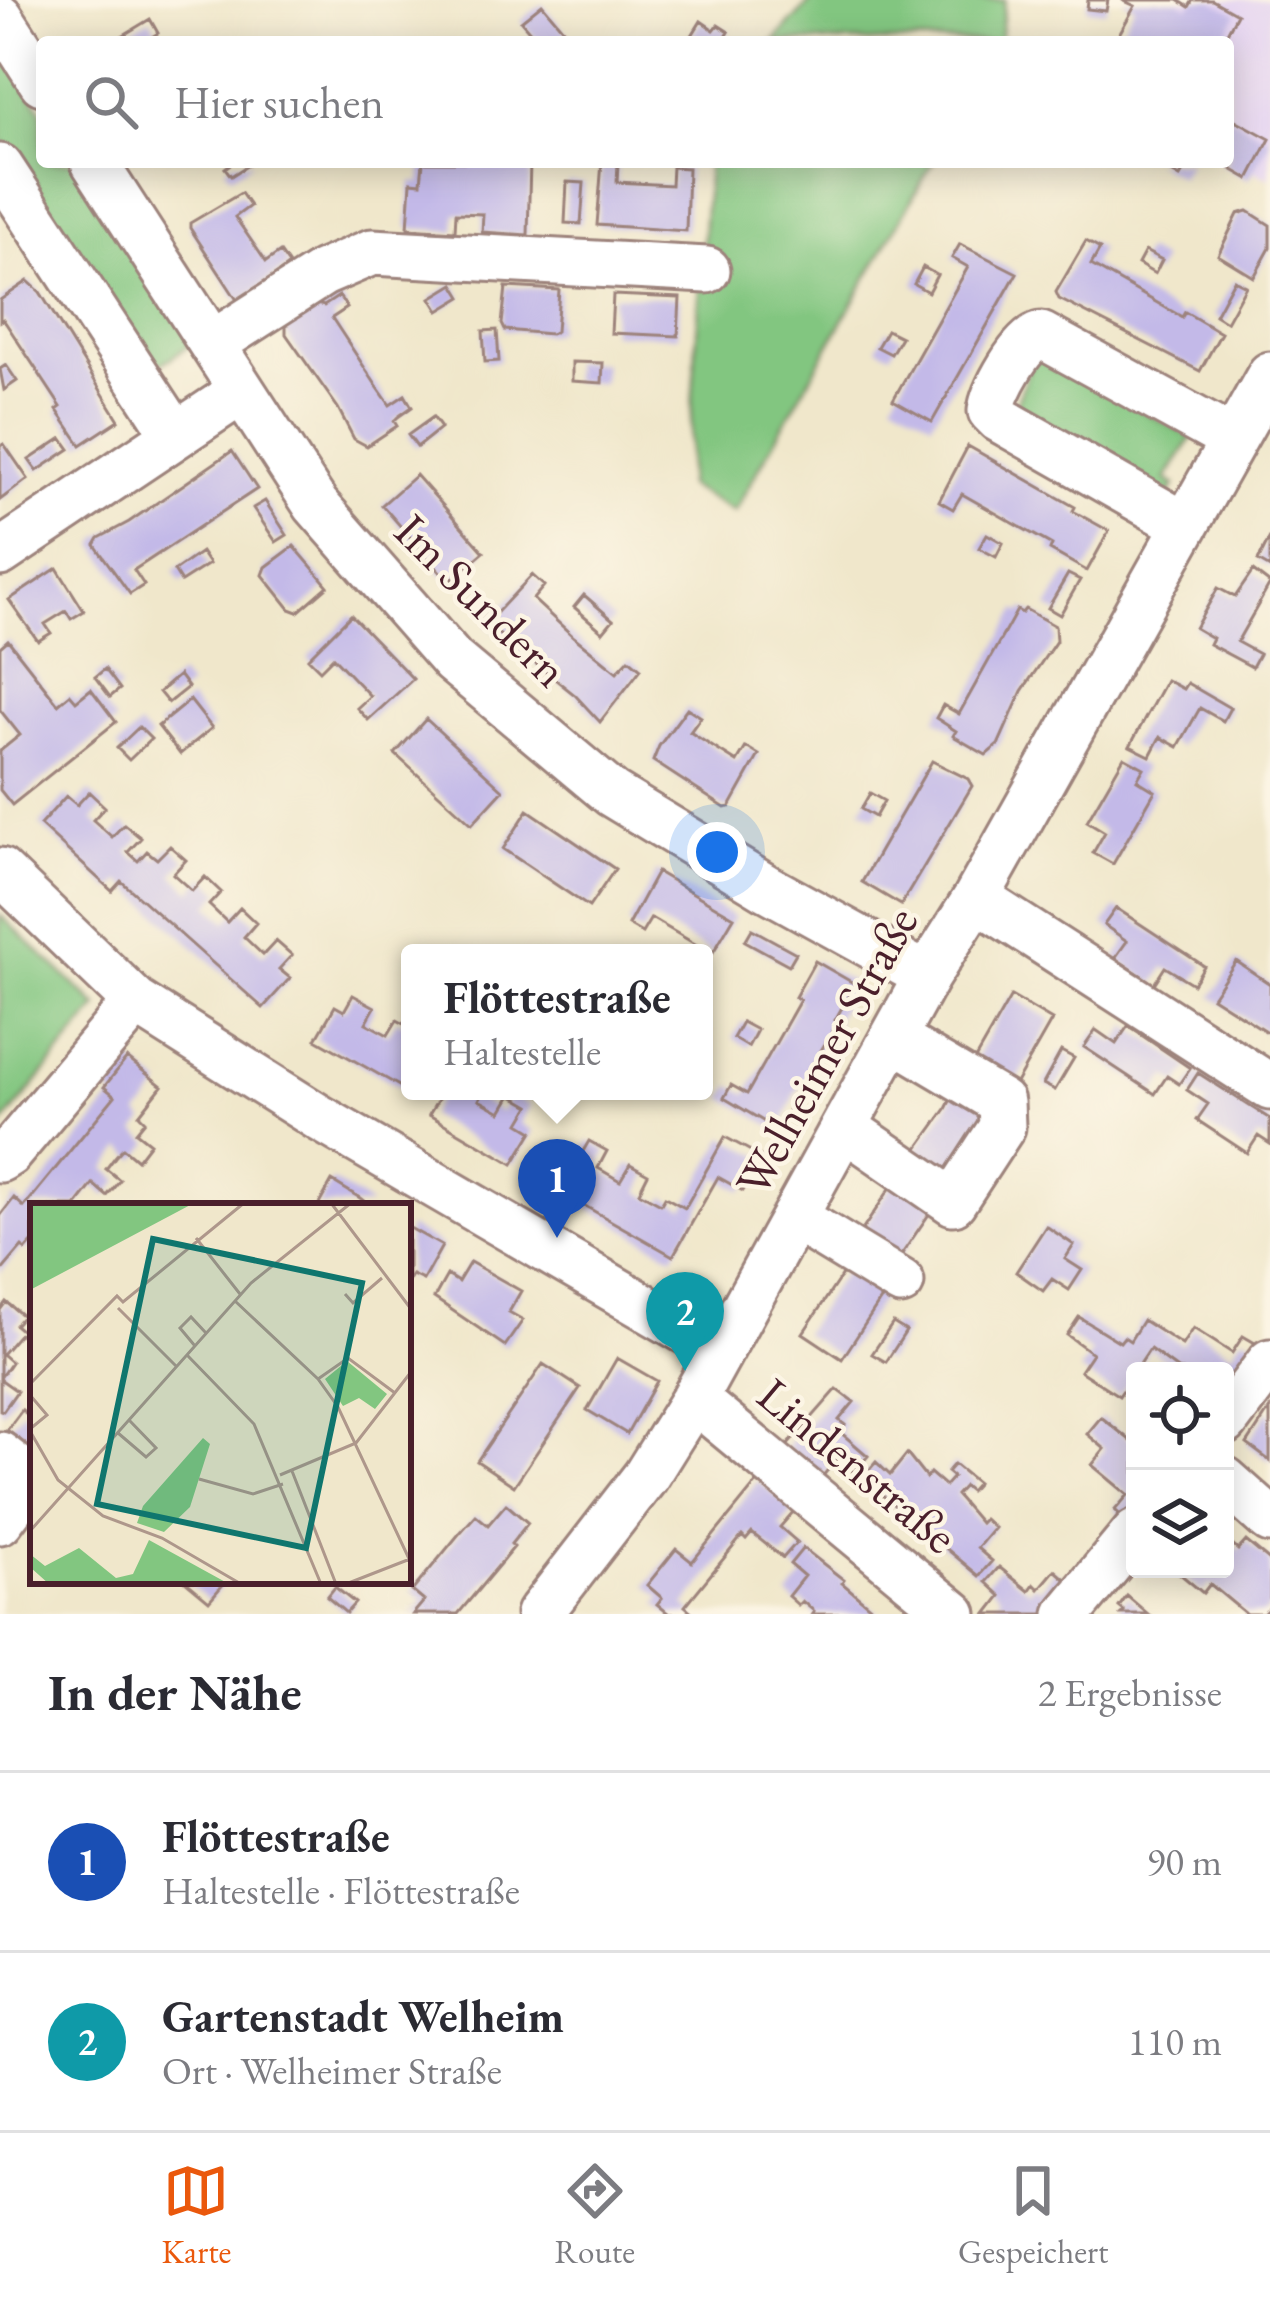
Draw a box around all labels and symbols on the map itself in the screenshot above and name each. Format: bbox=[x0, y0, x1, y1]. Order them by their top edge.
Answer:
street label: Im Sundern bbox=[382, 500, 582, 700]
your location bbox=[687, 822, 747, 882]
street label: Welheimer Straße bbox=[721, 895, 931, 1207]
pin: 1 bbox=[518, 1139, 596, 1238]
inset map bbox=[30, 1203, 411, 1584]
pin: 2 bbox=[646, 1272, 724, 1371]
street label: Lindenstraße bbox=[745, 1363, 971, 1567]

